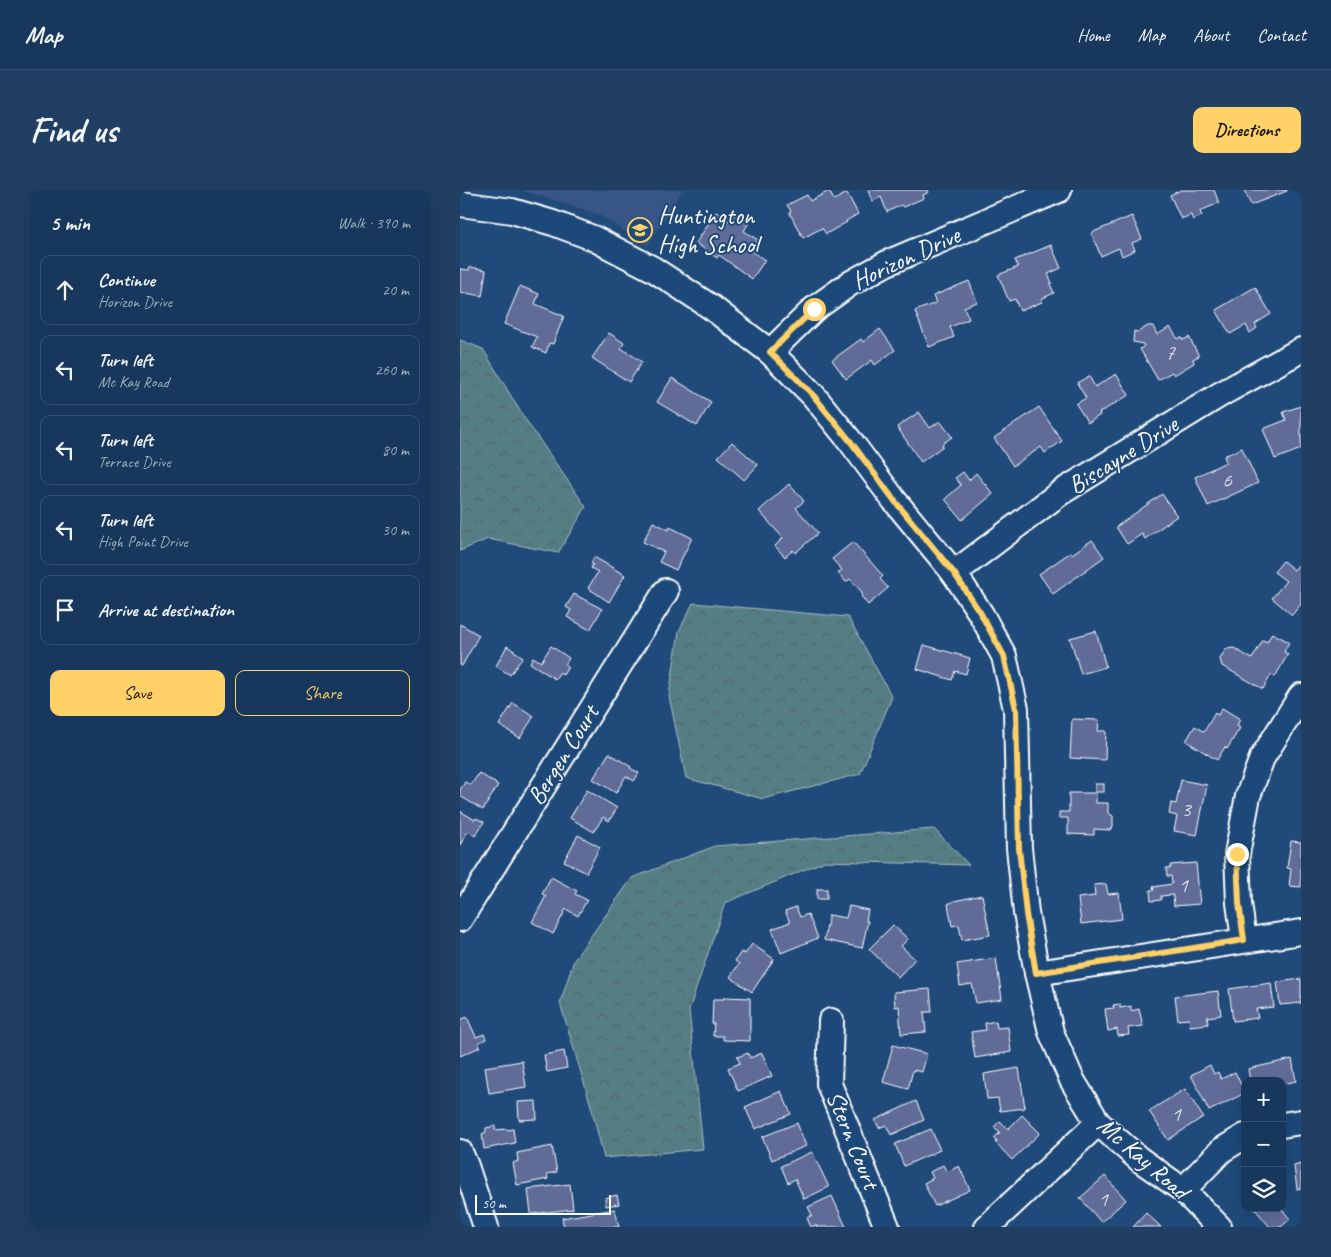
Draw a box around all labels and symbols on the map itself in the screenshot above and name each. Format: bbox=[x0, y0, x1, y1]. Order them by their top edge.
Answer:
place label: Huntington High School bbox=[658, 200, 763, 261]
school or university icon: Huntington High School bbox=[627, 217, 653, 243]
street label: Horizon Drive bbox=[847, 218, 967, 297]
route start bbox=[803, 298, 826, 321]
house number: 7 bbox=[1165, 338, 1176, 366]
street label: Biscayne Drive bbox=[1062, 408, 1186, 501]
house number: 6 bbox=[1222, 466, 1233, 494]
street label: Bergen Court bbox=[520, 697, 608, 811]
house number: 3 bbox=[1181, 795, 1193, 823]
route end bbox=[1226, 843, 1249, 866]
house number: 1 bbox=[1178, 871, 1189, 899]
street label: Stern Court bbox=[819, 1086, 888, 1196]
house number: 1 bbox=[1171, 1100, 1182, 1128]
street label: Mc Kay Road bbox=[1091, 1109, 1198, 1209]
house number: 1 bbox=[1098, 1185, 1109, 1213]
scale bar bbox=[475, 1192, 611, 1215]

